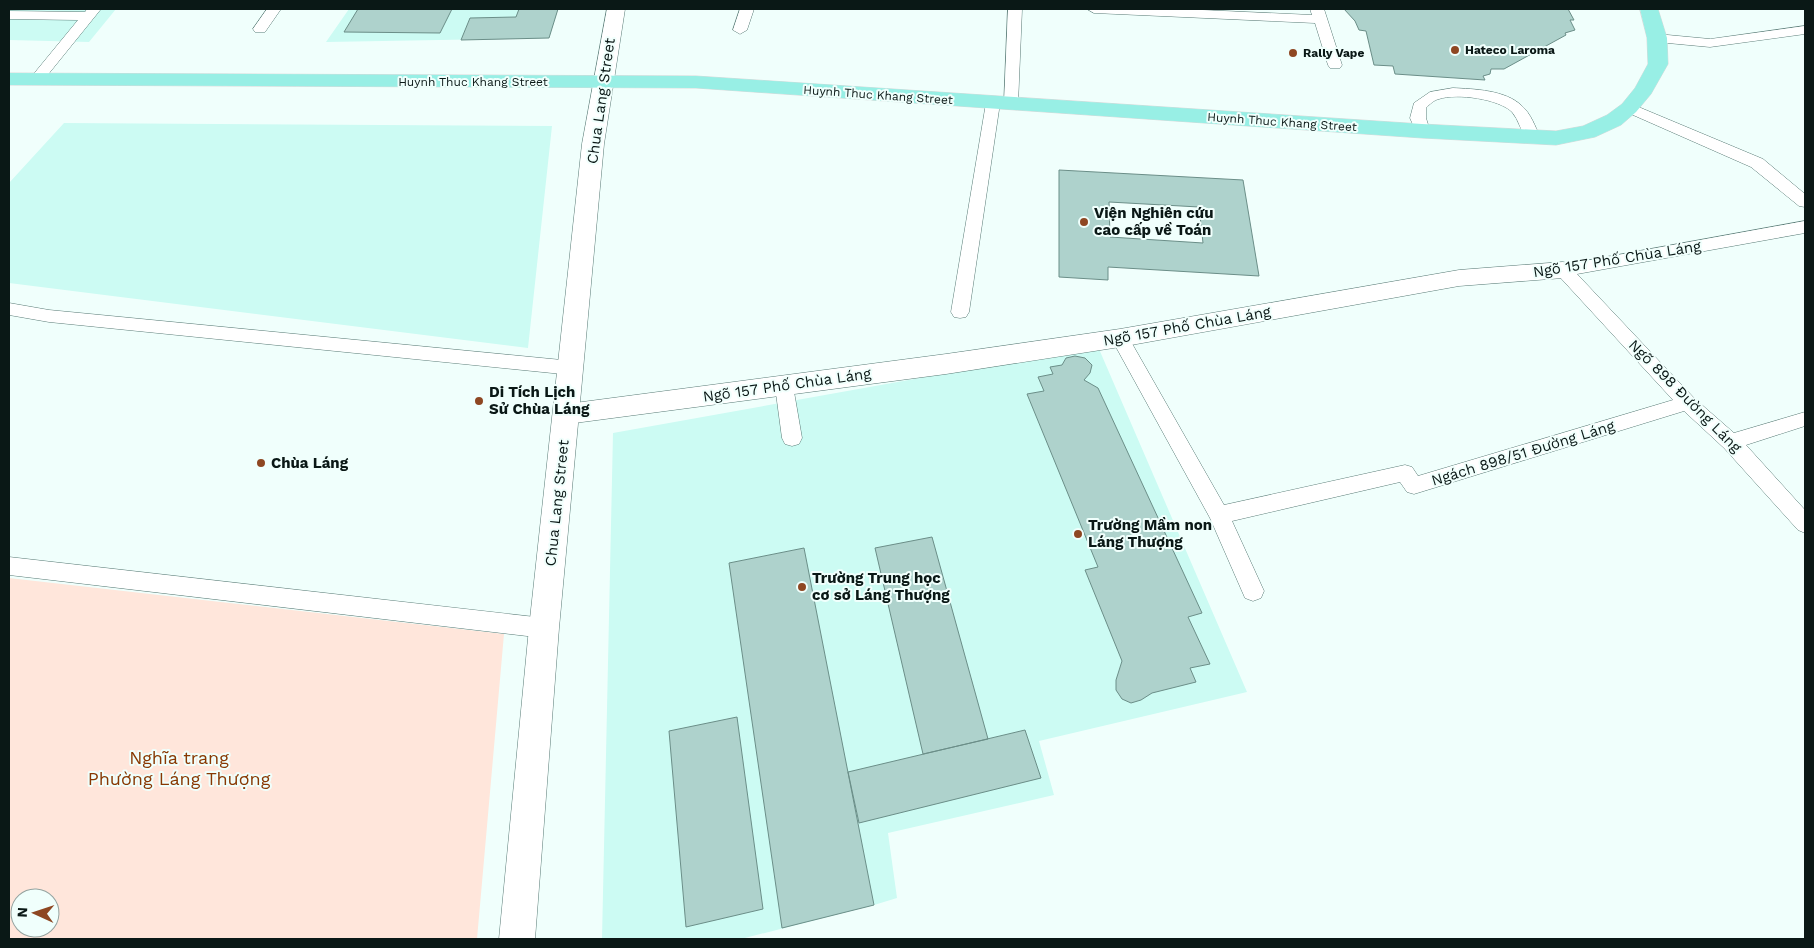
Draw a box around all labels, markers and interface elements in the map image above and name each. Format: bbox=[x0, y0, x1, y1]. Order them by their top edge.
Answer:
street label: Chua Lang Street bbox=[583, 36, 619, 165]
place label: Hateco Laroma bbox=[1465, 43, 1555, 57]
marker: Hateco Laroma bbox=[1449, 44, 1461, 56]
place label: Rally Vape bbox=[1303, 46, 1364, 60]
marker: Rally Vape bbox=[1287, 47, 1299, 59]
street label: Huynh Thuc Khang Street bbox=[398, 75, 548, 89]
street label: Huynh Thuc Khang Street bbox=[803, 83, 953, 107]
street label: Huynh Thuc Khang Street bbox=[1207, 110, 1357, 134]
place label: Viện Nghiên cứu cao cấp về Toán bbox=[1094, 204, 1214, 239]
marker: Viện Nghiên cứu cao cấp về Toán bbox=[1078, 216, 1090, 228]
street label: Ngõ 157 Phố Chùa Láng bbox=[1532, 237, 1702, 281]
street label: Ngõ 157 Phố Chùa Láng bbox=[1102, 302, 1272, 350]
street label: Ngõ 898 Đường Láng bbox=[1625, 336, 1745, 456]
street label: Ngõ 157 Phố Chùa Láng bbox=[702, 364, 872, 406]
place label: Di Tích Lịch Sử Chùa Láng bbox=[489, 383, 590, 418]
marker: Di Tích Lịch Sử Chùa Láng bbox=[473, 395, 485, 407]
street label: Ngách 898/51 Đường Láng bbox=[1429, 417, 1617, 489]
street label: Chua Lang Street bbox=[541, 438, 573, 567]
place label: Chùa Láng bbox=[271, 454, 349, 472]
marker: Chùa Láng bbox=[255, 457, 267, 469]
place label: Trường Mầm non Láng Thượng bbox=[1088, 516, 1212, 551]
marker: Trường Mầm non Láng Thượng bbox=[1072, 528, 1084, 540]
place label: Trường Trung học cơ sở Láng Thượng bbox=[812, 569, 950, 604]
marker: Trường Trung học cơ sở Láng Thượng bbox=[796, 581, 808, 593]
park label: Nghĩa trang Phường Láng Thượng bbox=[88, 747, 271, 789]
north arrow bbox=[10, 888, 60, 938]
text: N bbox=[14, 907, 30, 918]

